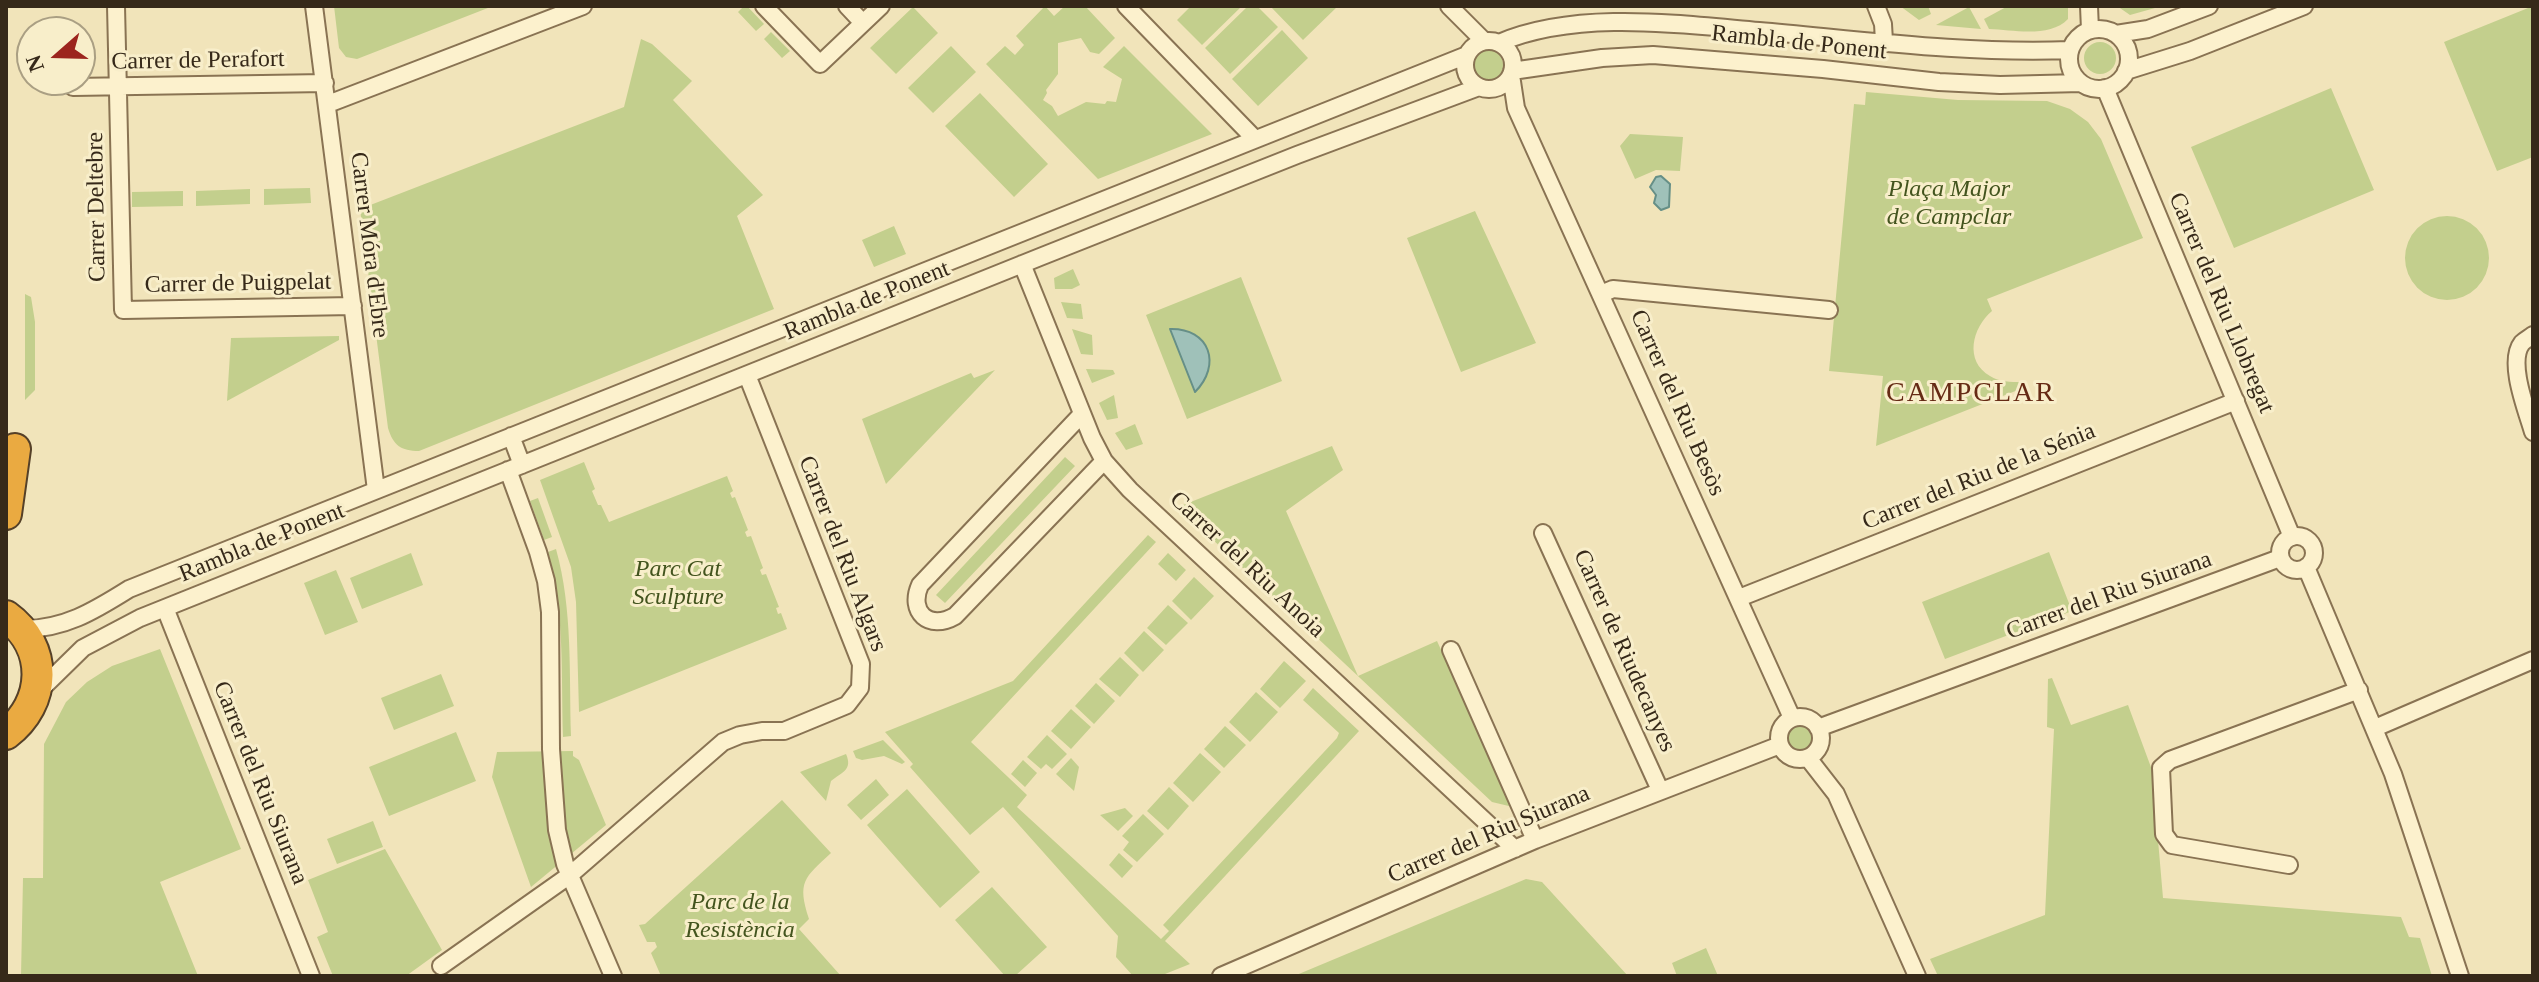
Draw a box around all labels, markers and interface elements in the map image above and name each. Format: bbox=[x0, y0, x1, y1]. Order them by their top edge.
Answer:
north arrow bbox=[16, 16, 96, 96]
street label: Rambla de Ponent bbox=[1710, 19, 1888, 67]
street label: Carrer de Perafort bbox=[111, 45, 285, 77]
text: N bbox=[20, 52, 49, 75]
street label: Carrer Deltebre bbox=[81, 132, 113, 282]
street label: Carrer Móra d'Ebre bbox=[343, 150, 395, 340]
park label: Plaça Major de Campclar bbox=[1887, 176, 2011, 232]
street label: Carrer del Riu Llobregat bbox=[2162, 188, 2280, 418]
street label: Rambla de Ponent bbox=[780, 255, 954, 347]
street label: Carrer de Puigpelat bbox=[144, 268, 332, 300]
street label: Carrer del Riu Besòs bbox=[1623, 306, 1731, 500]
district label: CAMPCLAR bbox=[1886, 377, 2056, 411]
street label: Carrer del Riu de la Sénia bbox=[1858, 417, 2100, 537]
street label: Carrer del Riu Algars bbox=[791, 452, 893, 656]
street label: Carrer del Riu Anoia bbox=[1163, 486, 1331, 644]
street label: Rambla de Ponent bbox=[175, 497, 349, 589]
street label: Carrer de Riudecanyes bbox=[1566, 545, 1682, 757]
street label: Carrer del Riu Siurana bbox=[2002, 545, 2216, 647]
park label: Parc Cat Sculpture bbox=[632, 556, 724, 612]
street label: Carrer del Riu Siurana bbox=[206, 677, 314, 889]
street label: Carrer del Riu Siurana bbox=[1384, 779, 1594, 891]
park label: Parc de la Resistència bbox=[685, 889, 795, 945]

